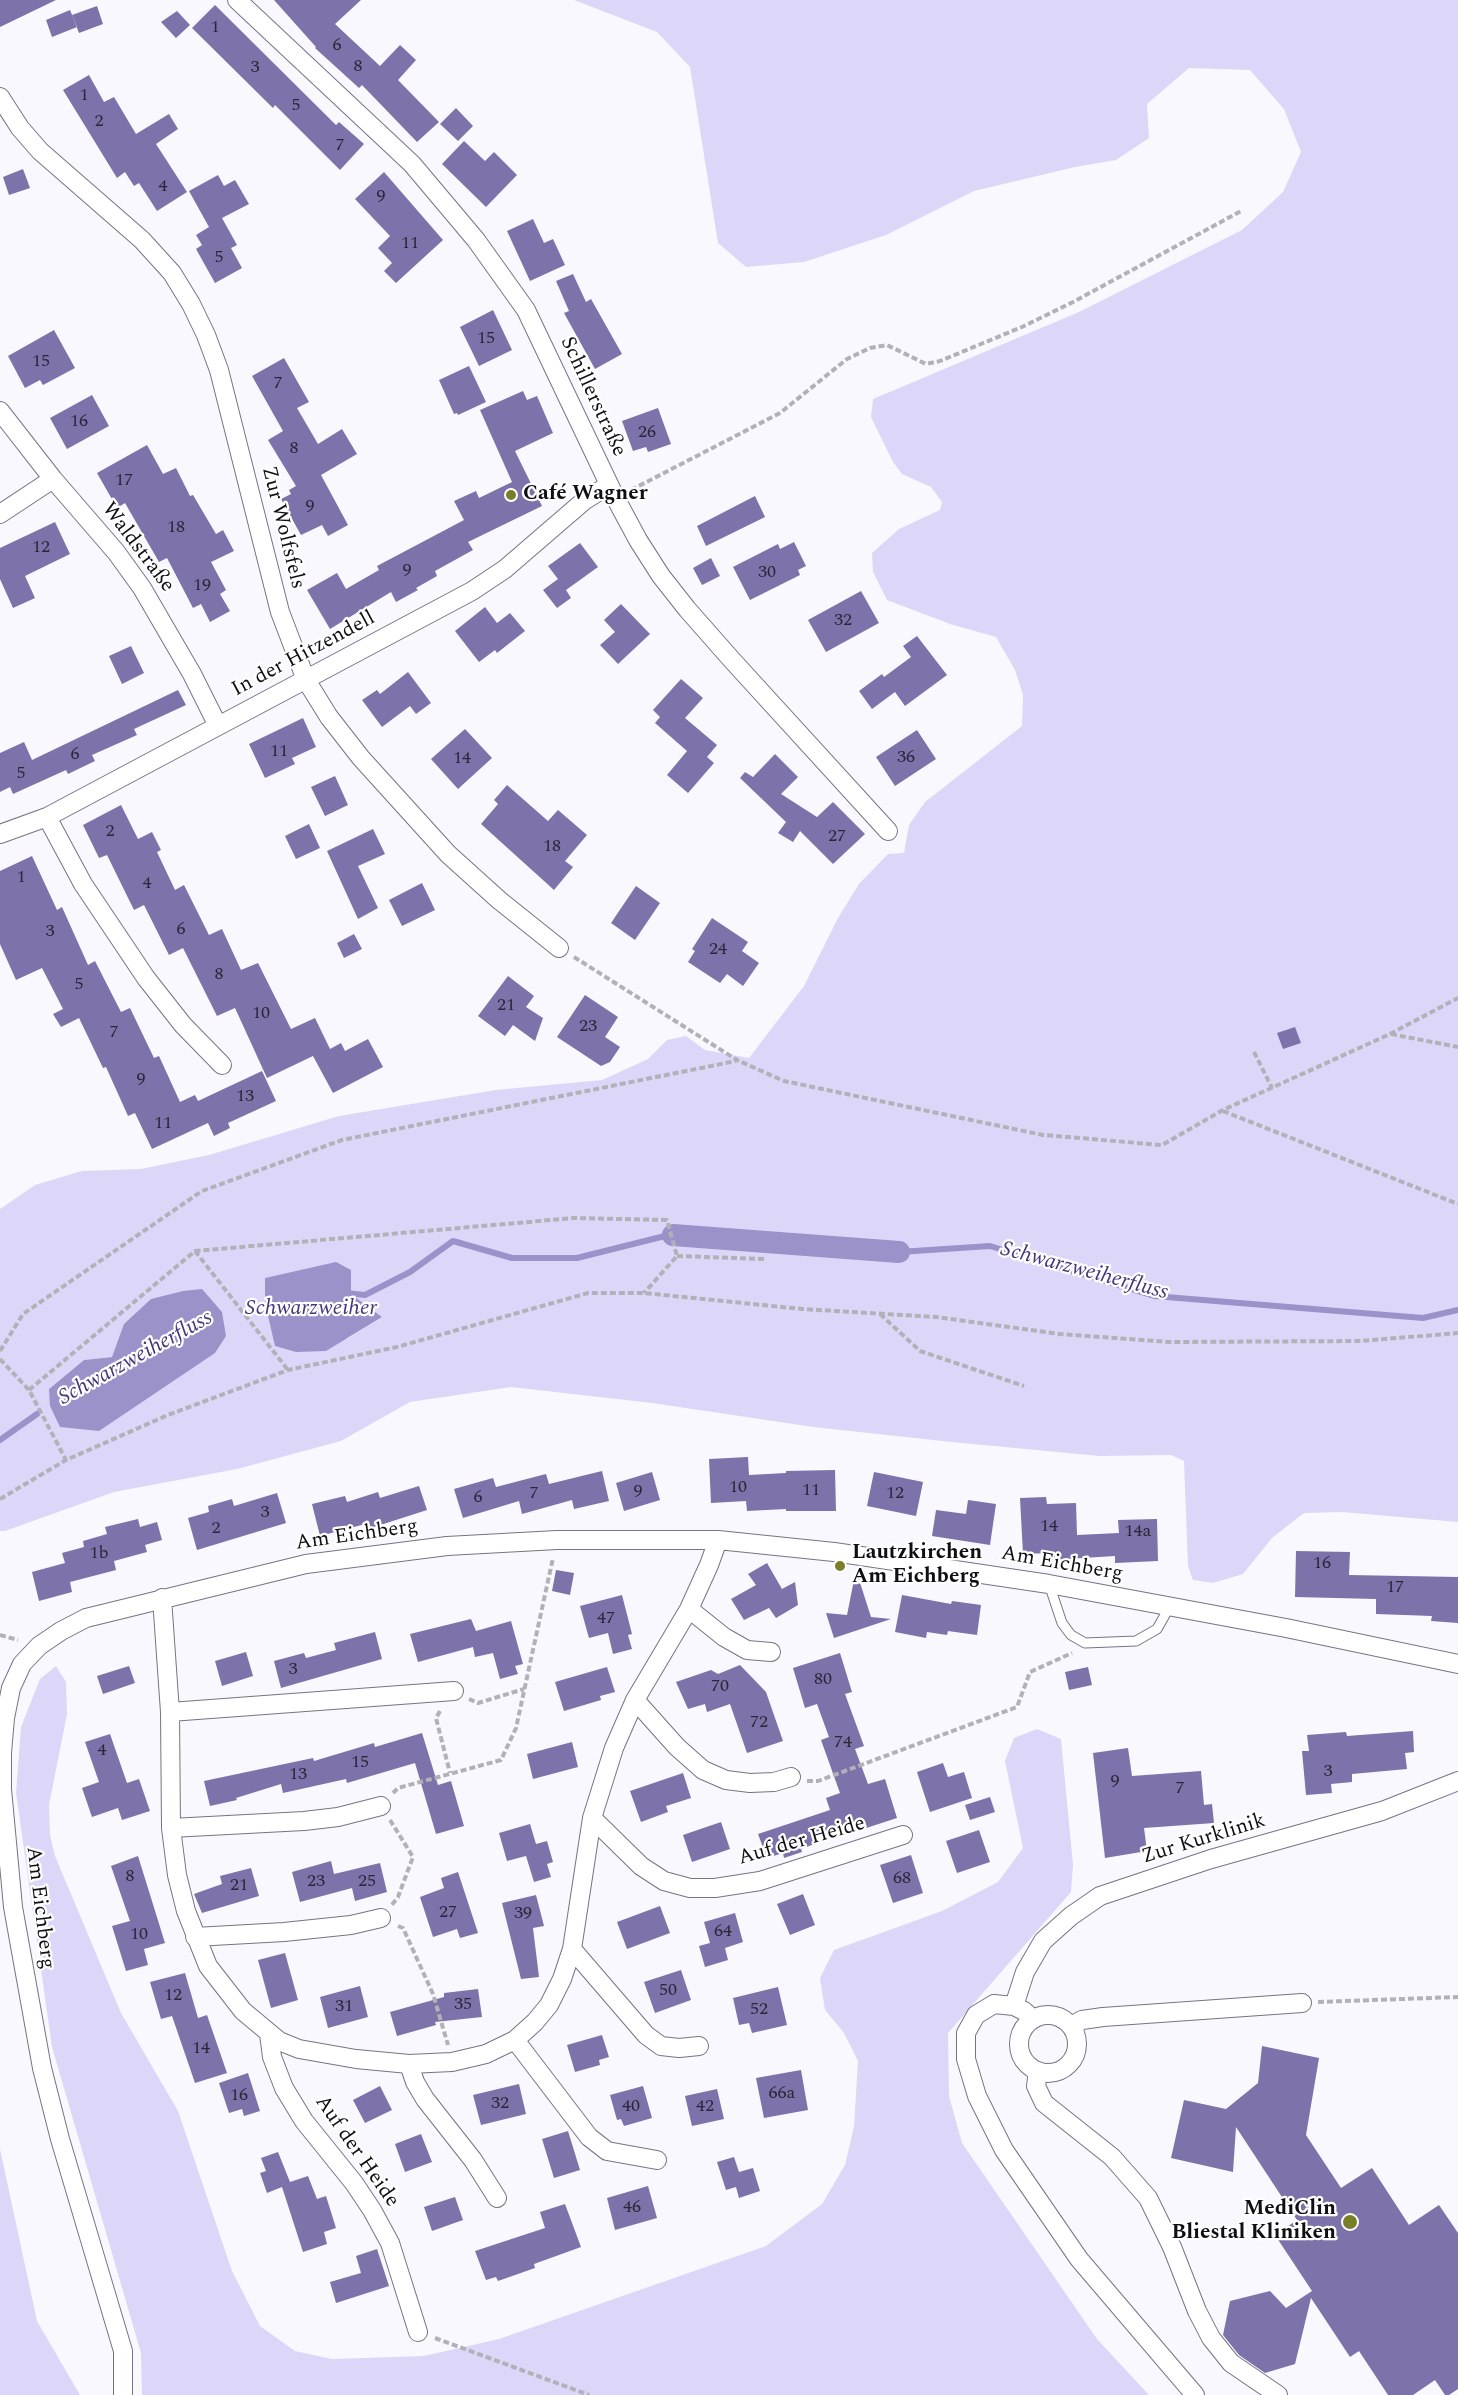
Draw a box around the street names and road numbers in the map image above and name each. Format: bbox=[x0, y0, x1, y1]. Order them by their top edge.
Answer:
street label: Schillerstraße bbox=[553, 333, 631, 461]
street label: Zur Wolfsfels bbox=[255, 464, 309, 592]
street label: Waldstraße bbox=[95, 498, 179, 598]
street label: In der Hitzendell bbox=[228, 607, 380, 703]
street label: Am Eichberg bbox=[294, 1515, 420, 1557]
street label: Am Eichberg bbox=[999, 1542, 1125, 1588]
street label: Zur Kurklinik bbox=[1139, 1809, 1269, 1871]
street label: Auf der Heide bbox=[736, 1812, 868, 1872]
street label: Am Eichberg bbox=[19, 1845, 59, 1971]
street label: Auf der Heide bbox=[308, 2091, 404, 2213]

